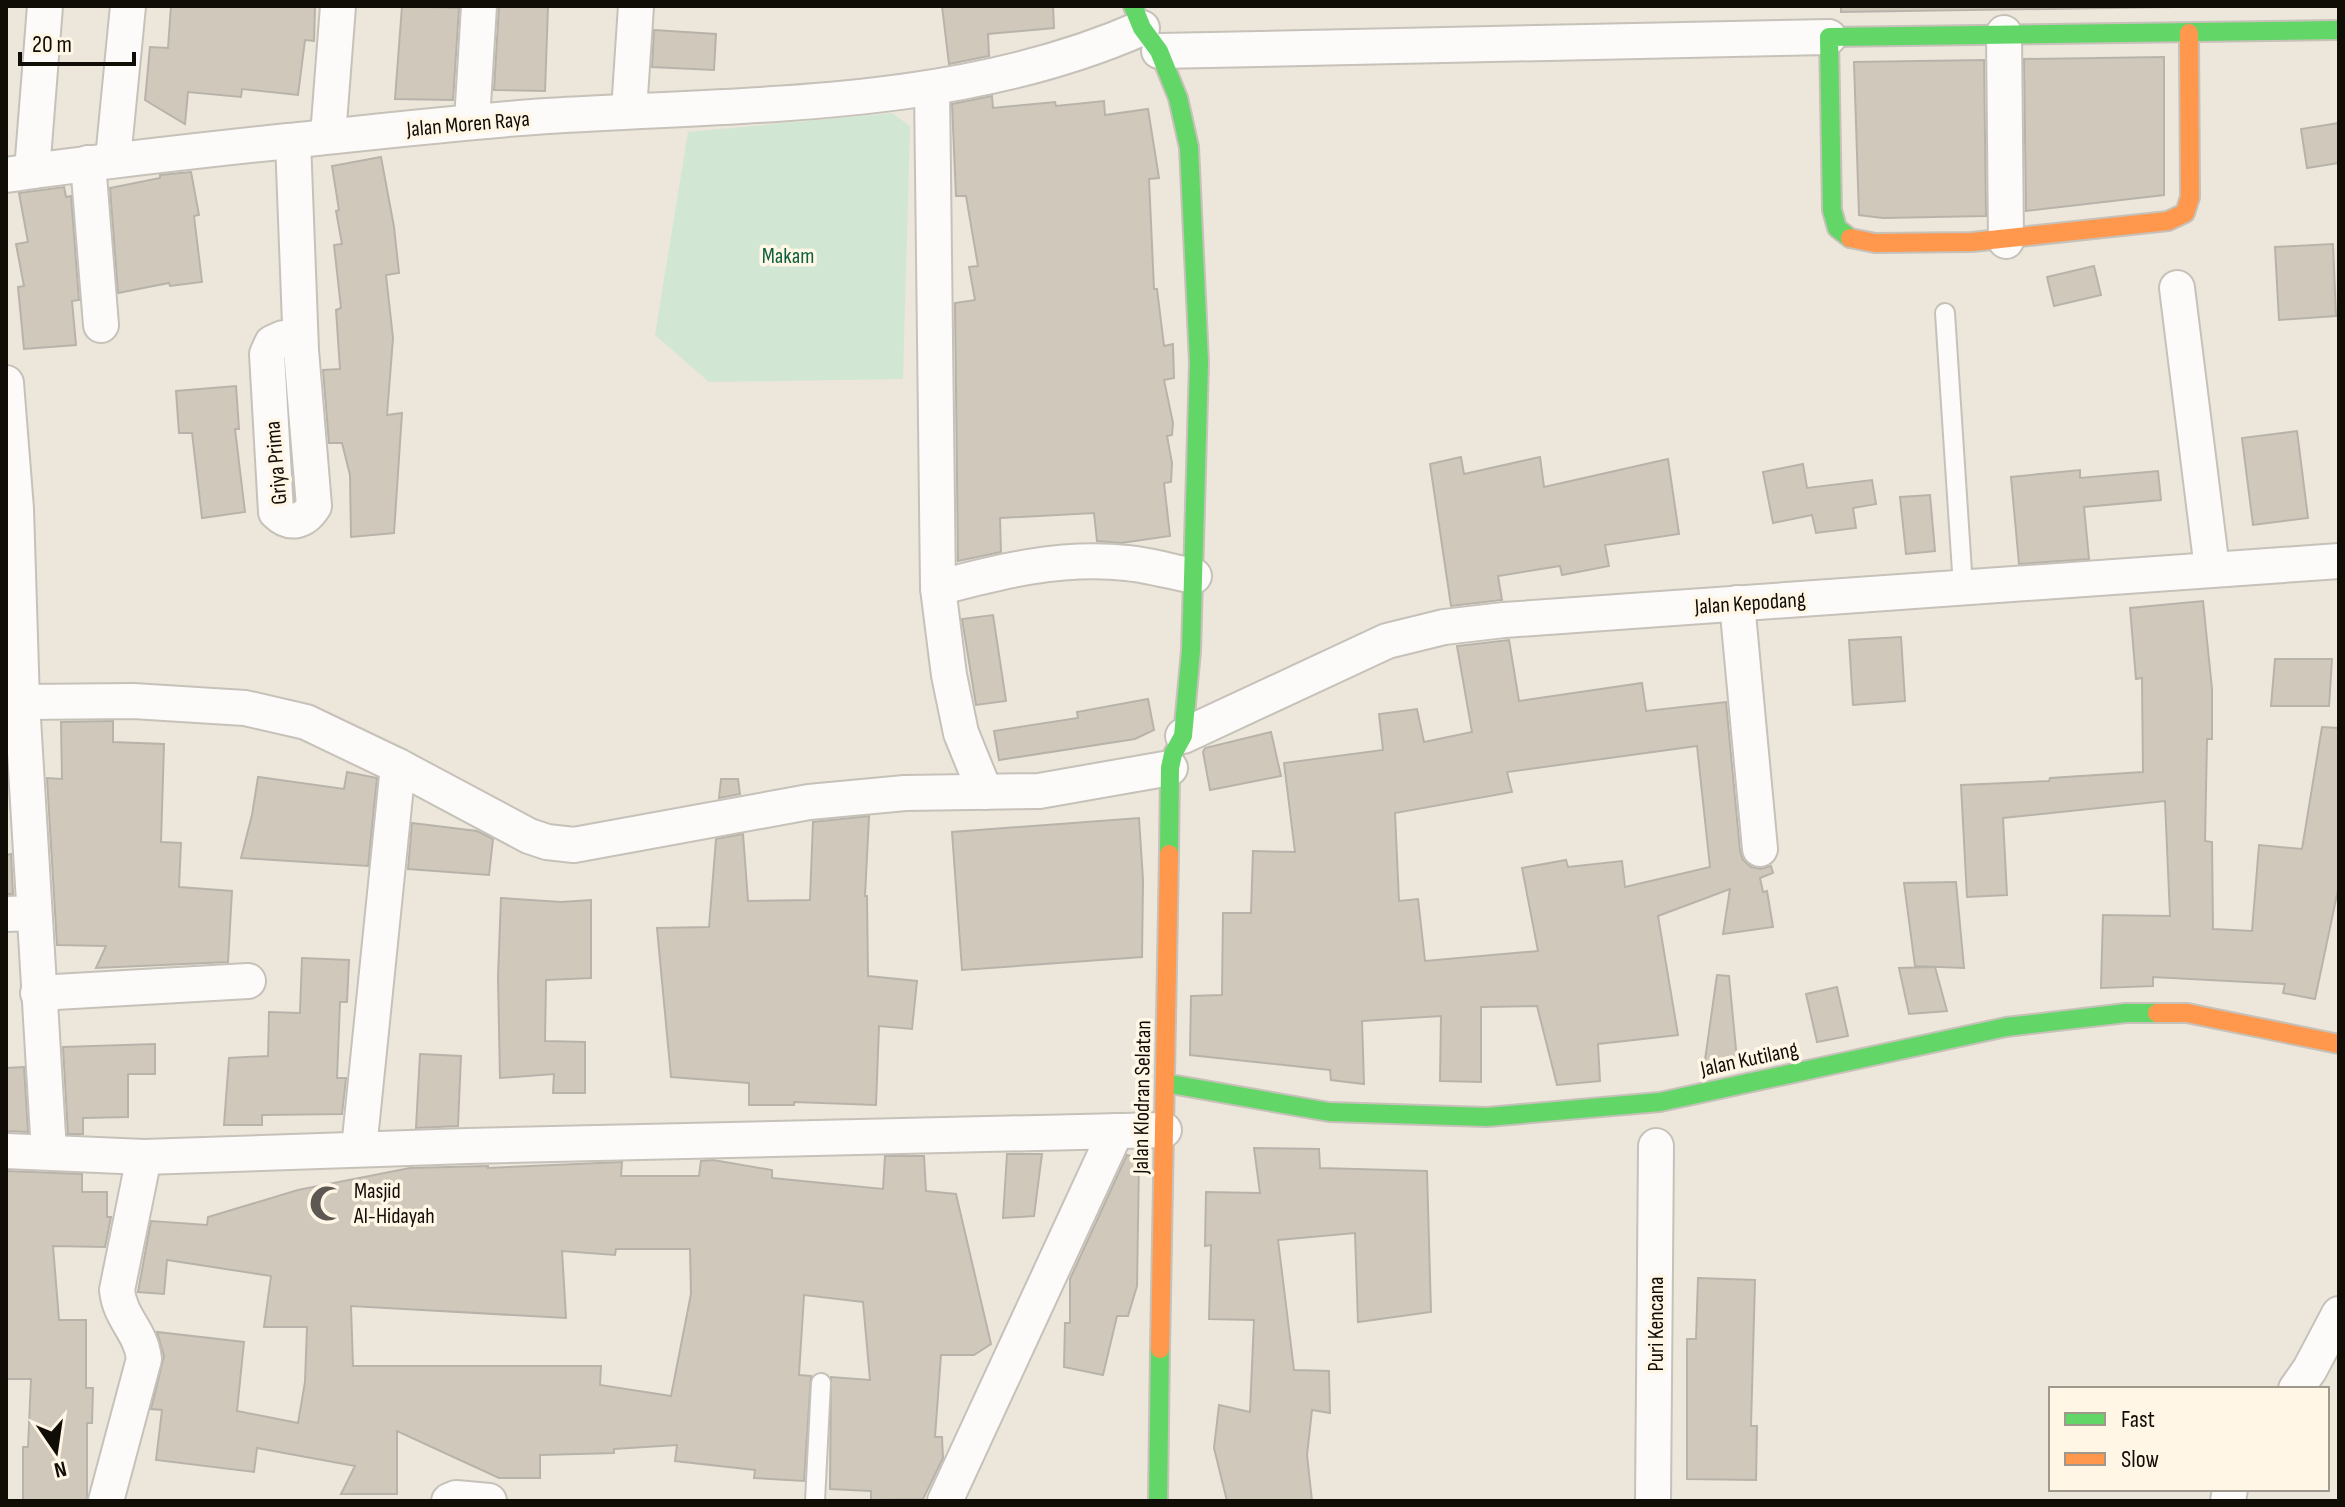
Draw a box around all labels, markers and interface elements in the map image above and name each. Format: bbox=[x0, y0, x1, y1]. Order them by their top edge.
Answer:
scale bar bbox=[20, 16, 134, 66]
text: 20 m bbox=[32, 30, 72, 59]
street label: Jalan Moren Raya bbox=[405, 106, 531, 143]
park label: Makam bbox=[762, 243, 814, 270]
street label: Griya Prima bbox=[259, 420, 294, 506]
street label: Jalan Kepodang bbox=[1693, 586, 1807, 621]
street label: Jalan Klodran Selatan bbox=[1128, 1020, 1157, 1175]
street label: Jalan Kutilang bbox=[1697, 1036, 1801, 1083]
place label: Masjid Al-Hidayah bbox=[353, 1178, 435, 1230]
mosque icon: Masjid Al-Hidayah bbox=[309, 1184, 347, 1222]
street label: Puri Kencana bbox=[1643, 1276, 1670, 1372]
legend bbox=[2049, 1387, 2329, 1491]
text: Fast bbox=[2121, 1405, 2155, 1434]
north arrow bbox=[16, 1411, 96, 1491]
text: Slow bbox=[2121, 1445, 2159, 1474]
text: N bbox=[51, 1455, 69, 1484]

